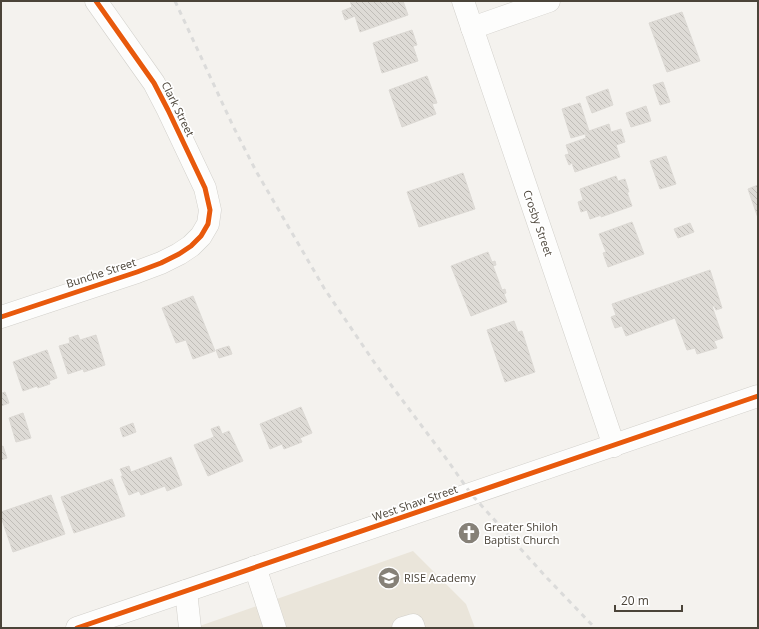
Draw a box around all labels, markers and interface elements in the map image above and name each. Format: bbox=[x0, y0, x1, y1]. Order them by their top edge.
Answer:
street label: Clark Street bbox=[159, 79, 198, 139]
street label: Crosby Street bbox=[520, 188, 557, 258]
street label: Bunche Street bbox=[64, 254, 138, 291]
street label: West Shaw Street bbox=[370, 481, 460, 524]
place label: Greater Shiloh Baptist Church bbox=[484, 519, 560, 547]
church icon: Greater Shiloh Baptist Church bbox=[456, 520, 482, 546]
school or university icon: RISE Academy bbox=[376, 565, 402, 591]
place label: RISE Academy bbox=[404, 570, 476, 585]
scale bar bbox=[615, 587, 682, 613]
text: 20 m bbox=[621, 592, 649, 609]

